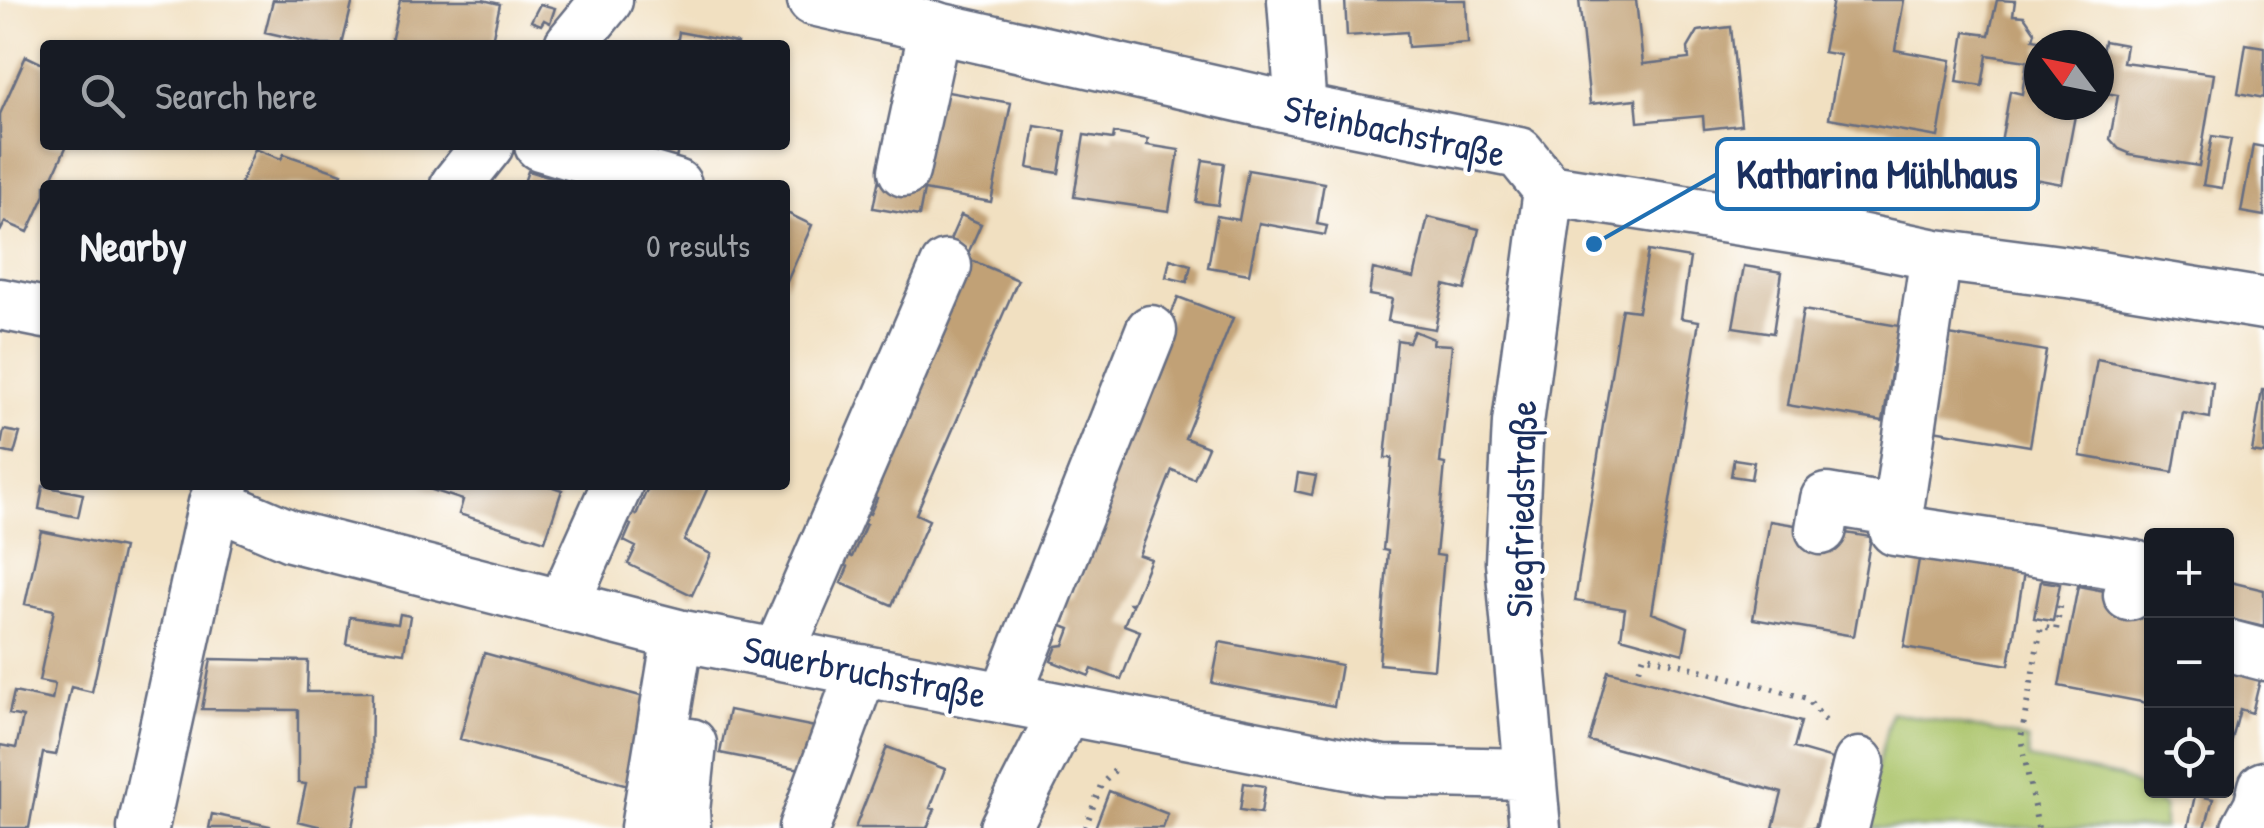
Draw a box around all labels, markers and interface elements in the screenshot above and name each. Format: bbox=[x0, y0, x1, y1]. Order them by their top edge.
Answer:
north arrow bbox=[2024, 30, 2114, 120]
search box bbox=[40, 40, 790, 150]
icon: search bbox=[75, 68, 130, 123]
text: Search here bbox=[155, 69, 317, 121]
street label: Steinbachstraße bbox=[1280, 81, 1510, 179]
callout: Katharina Mühlhaus bbox=[1717, 139, 2038, 209]
text: Katharina Mühlhaus bbox=[1736, 146, 2018, 200]
text: Nearby bbox=[80, 217, 187, 274]
text: 0 results bbox=[646, 224, 750, 267]
street label: Siegfriedstraße bbox=[1492, 400, 1548, 618]
map controls bbox=[2144, 528, 2234, 798]
button: + bbox=[2144, 528, 2234, 618]
button: − bbox=[2144, 618, 2234, 708]
street label: Sauerbruchstraße bbox=[739, 622, 991, 720]
button: locate bbox=[2144, 708, 2234, 798]

